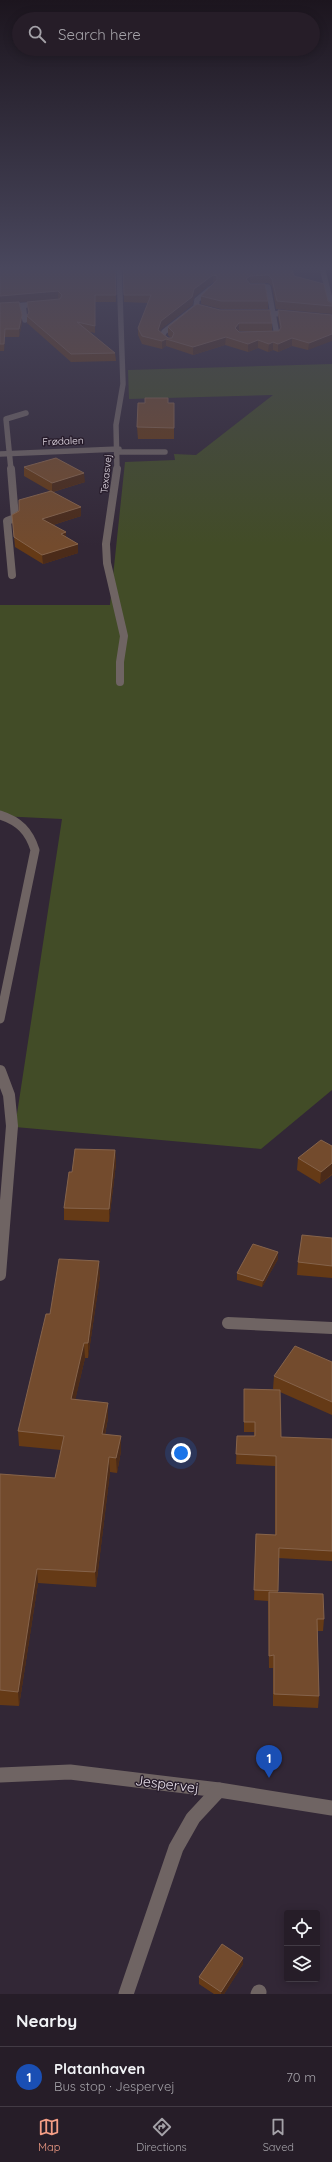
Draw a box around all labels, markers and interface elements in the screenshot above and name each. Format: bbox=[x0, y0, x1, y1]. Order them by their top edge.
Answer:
search box bbox=[12, 12, 320, 56]
icon: search bbox=[26, 23, 48, 45]
text: Search here bbox=[58, 25, 141, 44]
street label: Frødalen bbox=[42, 434, 84, 448]
street label: Texasvej bbox=[97, 454, 115, 494]
your location bbox=[171, 1443, 191, 1463]
pin: 1 bbox=[256, 1745, 282, 1778]
street label: Jespervej bbox=[134, 1771, 200, 1797]
map controls bbox=[284, 1910, 320, 1982]
button: locate bbox=[284, 1910, 320, 1946]
button: layers bbox=[284, 1946, 320, 1982]
text: Nearby bbox=[16, 2010, 77, 2031]
text: Platanhaven bbox=[54, 2059, 145, 2078]
text: 1 bbox=[26, 2069, 32, 2085]
text: 70 m bbox=[286, 2069, 316, 2085]
text: Bus stop · Jespervej bbox=[54, 2078, 175, 2094]
tab: Map bbox=[38, 2116, 60, 2154]
tab: Directions bbox=[136, 2116, 187, 2154]
tab: Saved bbox=[263, 2116, 294, 2154]

